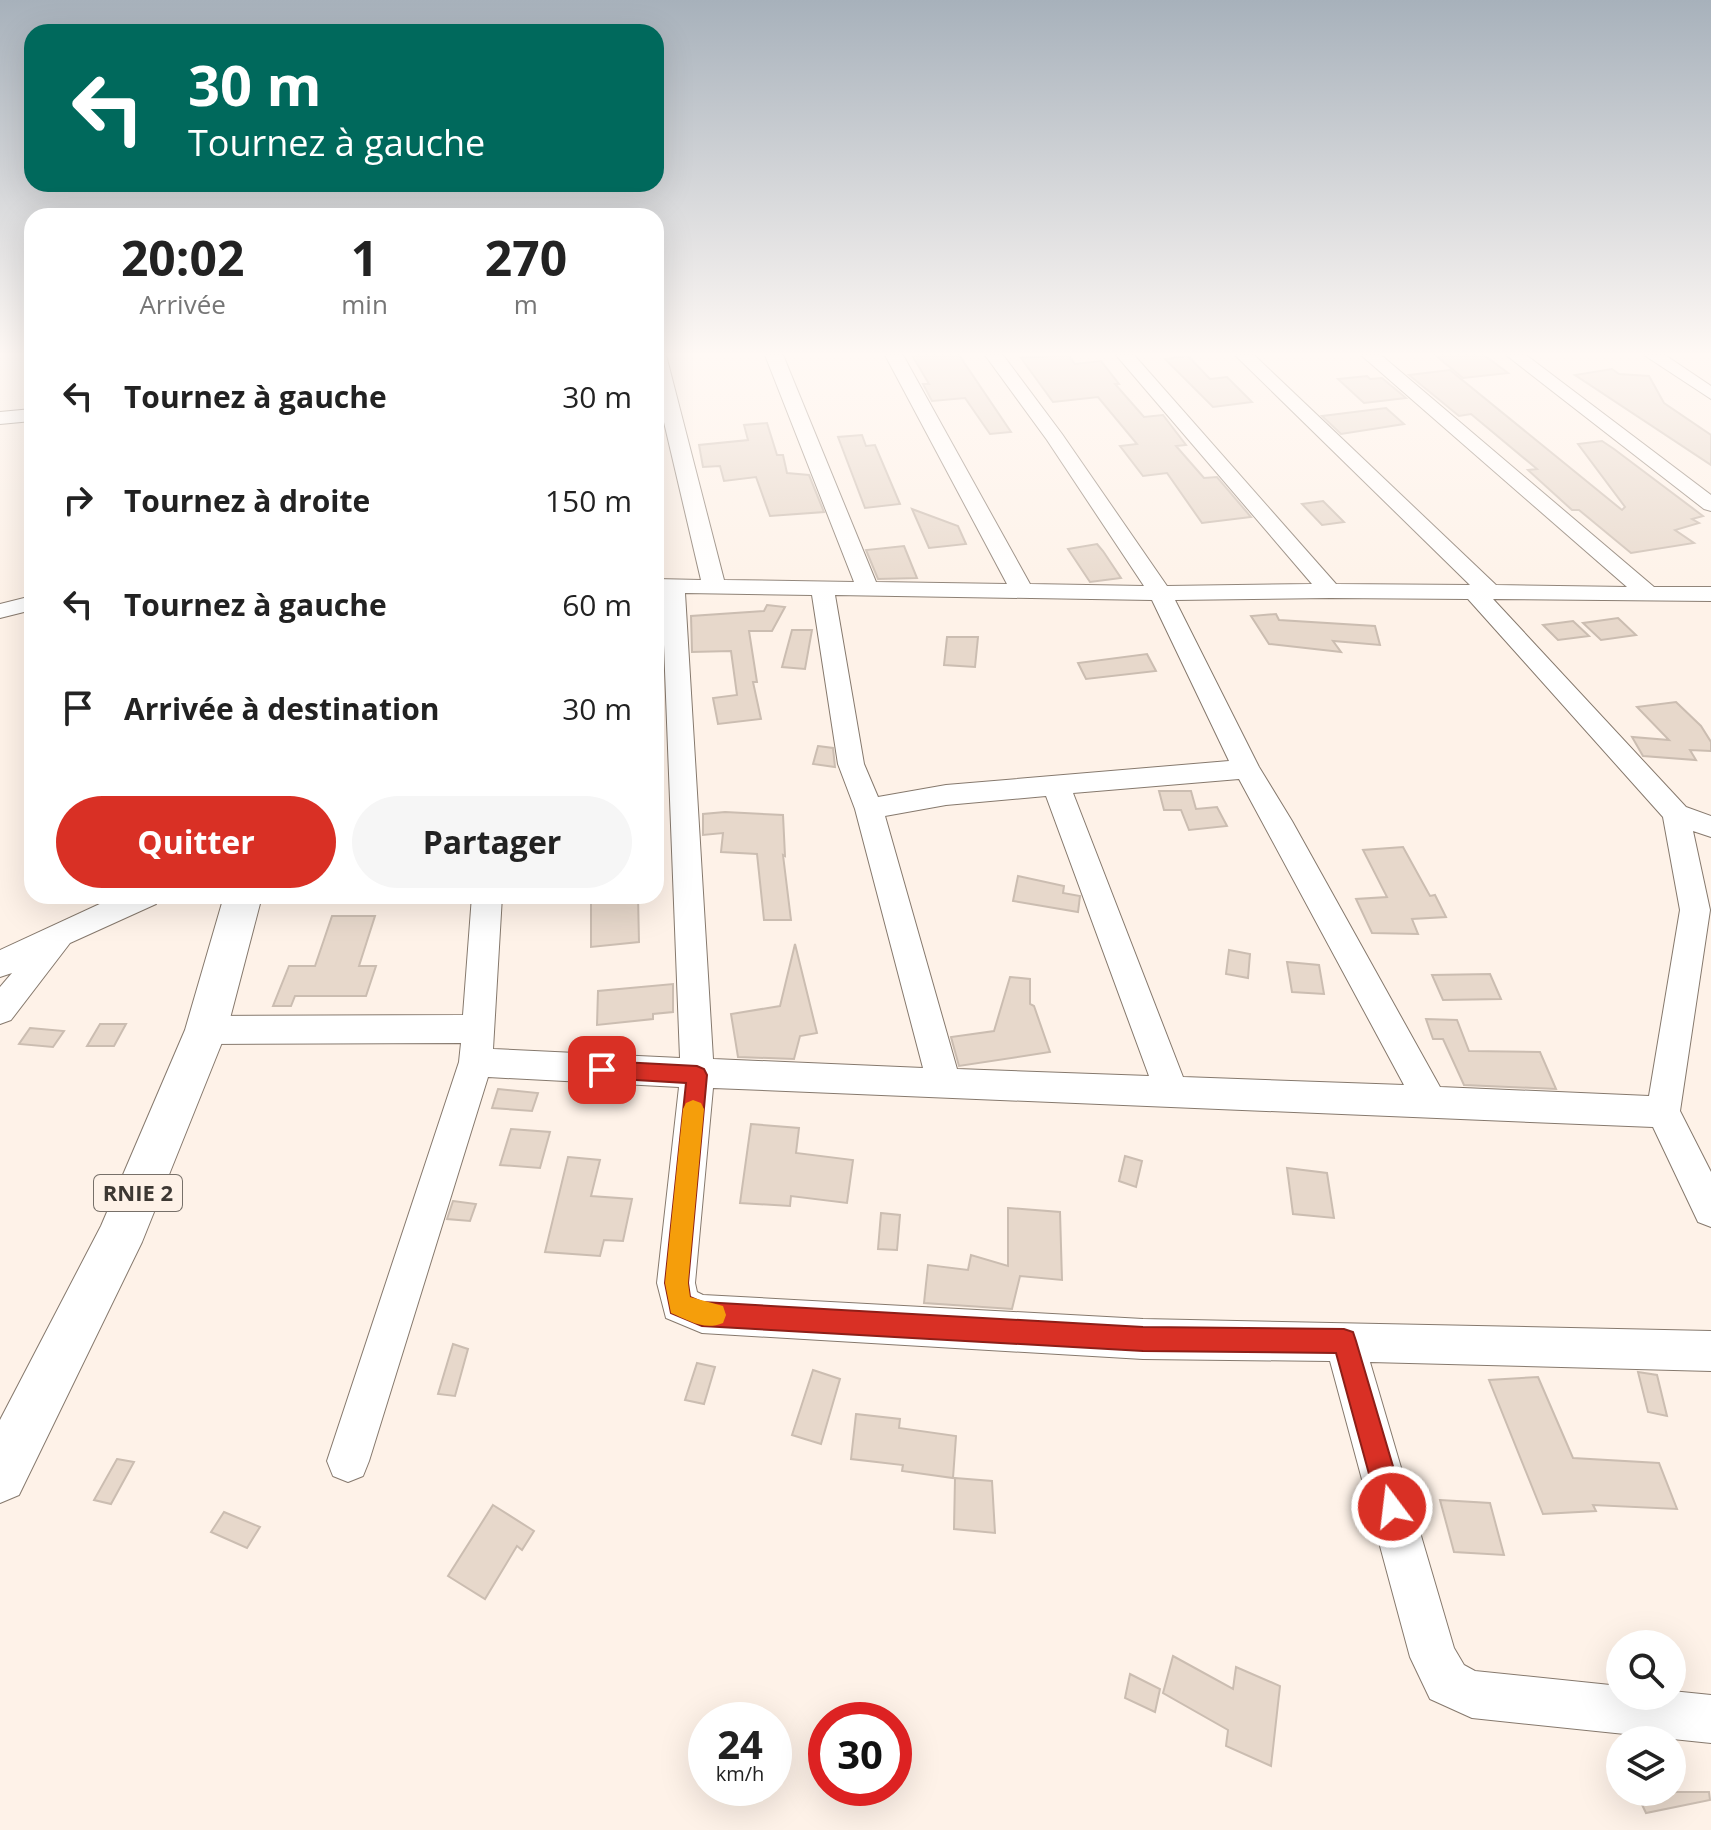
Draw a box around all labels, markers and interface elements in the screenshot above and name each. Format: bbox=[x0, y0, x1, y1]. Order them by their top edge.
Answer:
text: 30 m bbox=[188, 46, 322, 122]
icon: left bbox=[56, 56, 160, 160]
text: Tournez à gauche bbox=[188, 118, 485, 167]
text: 20:02 bbox=[121, 225, 244, 290]
text: 1 bbox=[351, 225, 378, 290]
text: 270 bbox=[485, 225, 567, 290]
text: Arrivée bbox=[139, 286, 226, 322]
text: min bbox=[341, 286, 388, 322]
text: m bbox=[514, 286, 538, 322]
icon: left bbox=[56, 374, 100, 418]
text: Tournez à gauche bbox=[124, 376, 387, 417]
text: 30 m bbox=[562, 376, 632, 417]
icon: right bbox=[56, 478, 100, 522]
text: Tournez à droite bbox=[124, 480, 370, 521]
text: 150 m bbox=[545, 480, 632, 521]
icon: left bbox=[56, 582, 100, 626]
text: Tournez à gauche bbox=[124, 584, 387, 625]
text: 60 m bbox=[562, 584, 632, 625]
icon: arrive bbox=[56, 686, 100, 730]
text: Arrivée à destination bbox=[124, 688, 439, 729]
text: 30 m bbox=[562, 688, 632, 729]
button: Quitter bbox=[56, 796, 336, 888]
button: Partager bbox=[352, 796, 632, 888]
pin bbox=[568, 1036, 636, 1104]
icon: arrive bbox=[580, 1048, 624, 1092]
road number: RNIE 2 bbox=[94, 1175, 182, 1211]
position arrow bbox=[1350, 1465, 1434, 1549]
map controls bbox=[1606, 1630, 1686, 1806]
button: search bbox=[1606, 1630, 1686, 1710]
speed limit sign: 30 bbox=[808, 1702, 912, 1806]
text: 24 bbox=[717, 1716, 763, 1771]
button: layers bbox=[1606, 1726, 1686, 1806]
text: km/h bbox=[716, 1760, 764, 1787]

